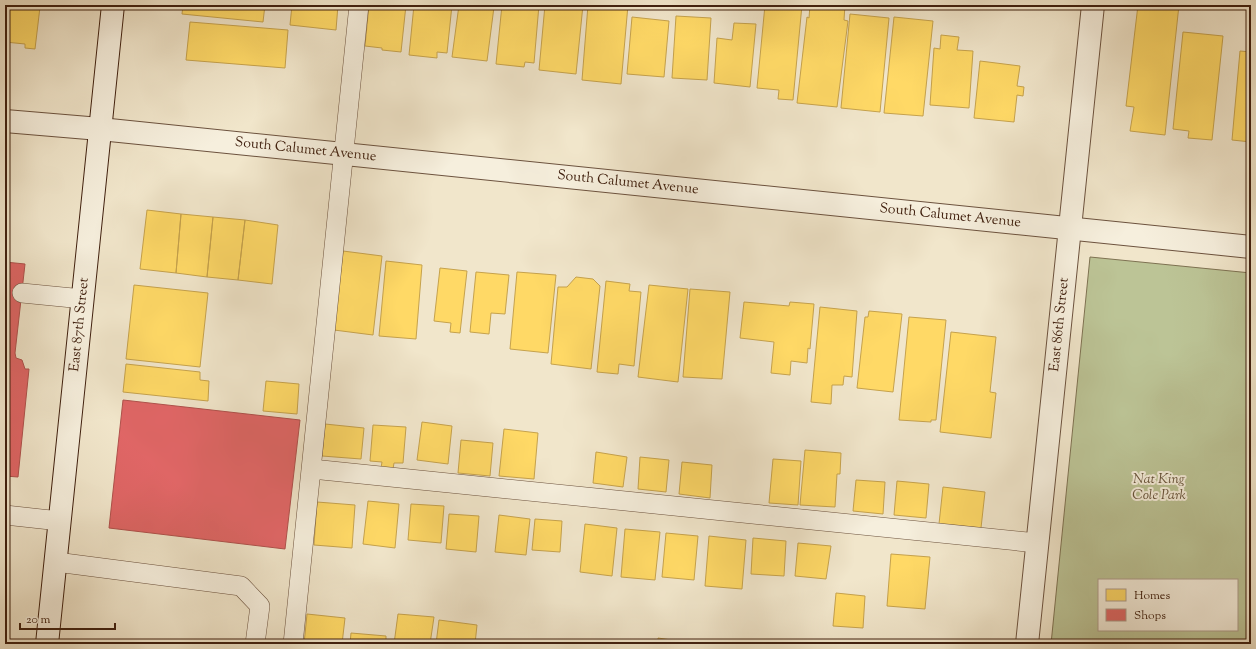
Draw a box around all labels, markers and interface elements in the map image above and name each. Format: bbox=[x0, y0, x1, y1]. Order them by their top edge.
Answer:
street label: South Calumet Avenue bbox=[234, 133, 377, 167]
street label: South Calumet Avenue bbox=[556, 166, 700, 200]
street label: South Calumet Avenue bbox=[879, 199, 1022, 233]
street label: East 87th Street bbox=[65, 276, 95, 373]
street label: East 86th Street bbox=[1045, 277, 1075, 373]
park label: Nat King Cole Park bbox=[1132, 470, 1187, 506]
legend bbox=[1098, 579, 1238, 631]
text: Homes bbox=[1134, 587, 1170, 605]
scale bar bbox=[20, 605, 115, 631]
text: Shops bbox=[1134, 607, 1166, 625]
text: 20 m bbox=[26, 611, 51, 629]

